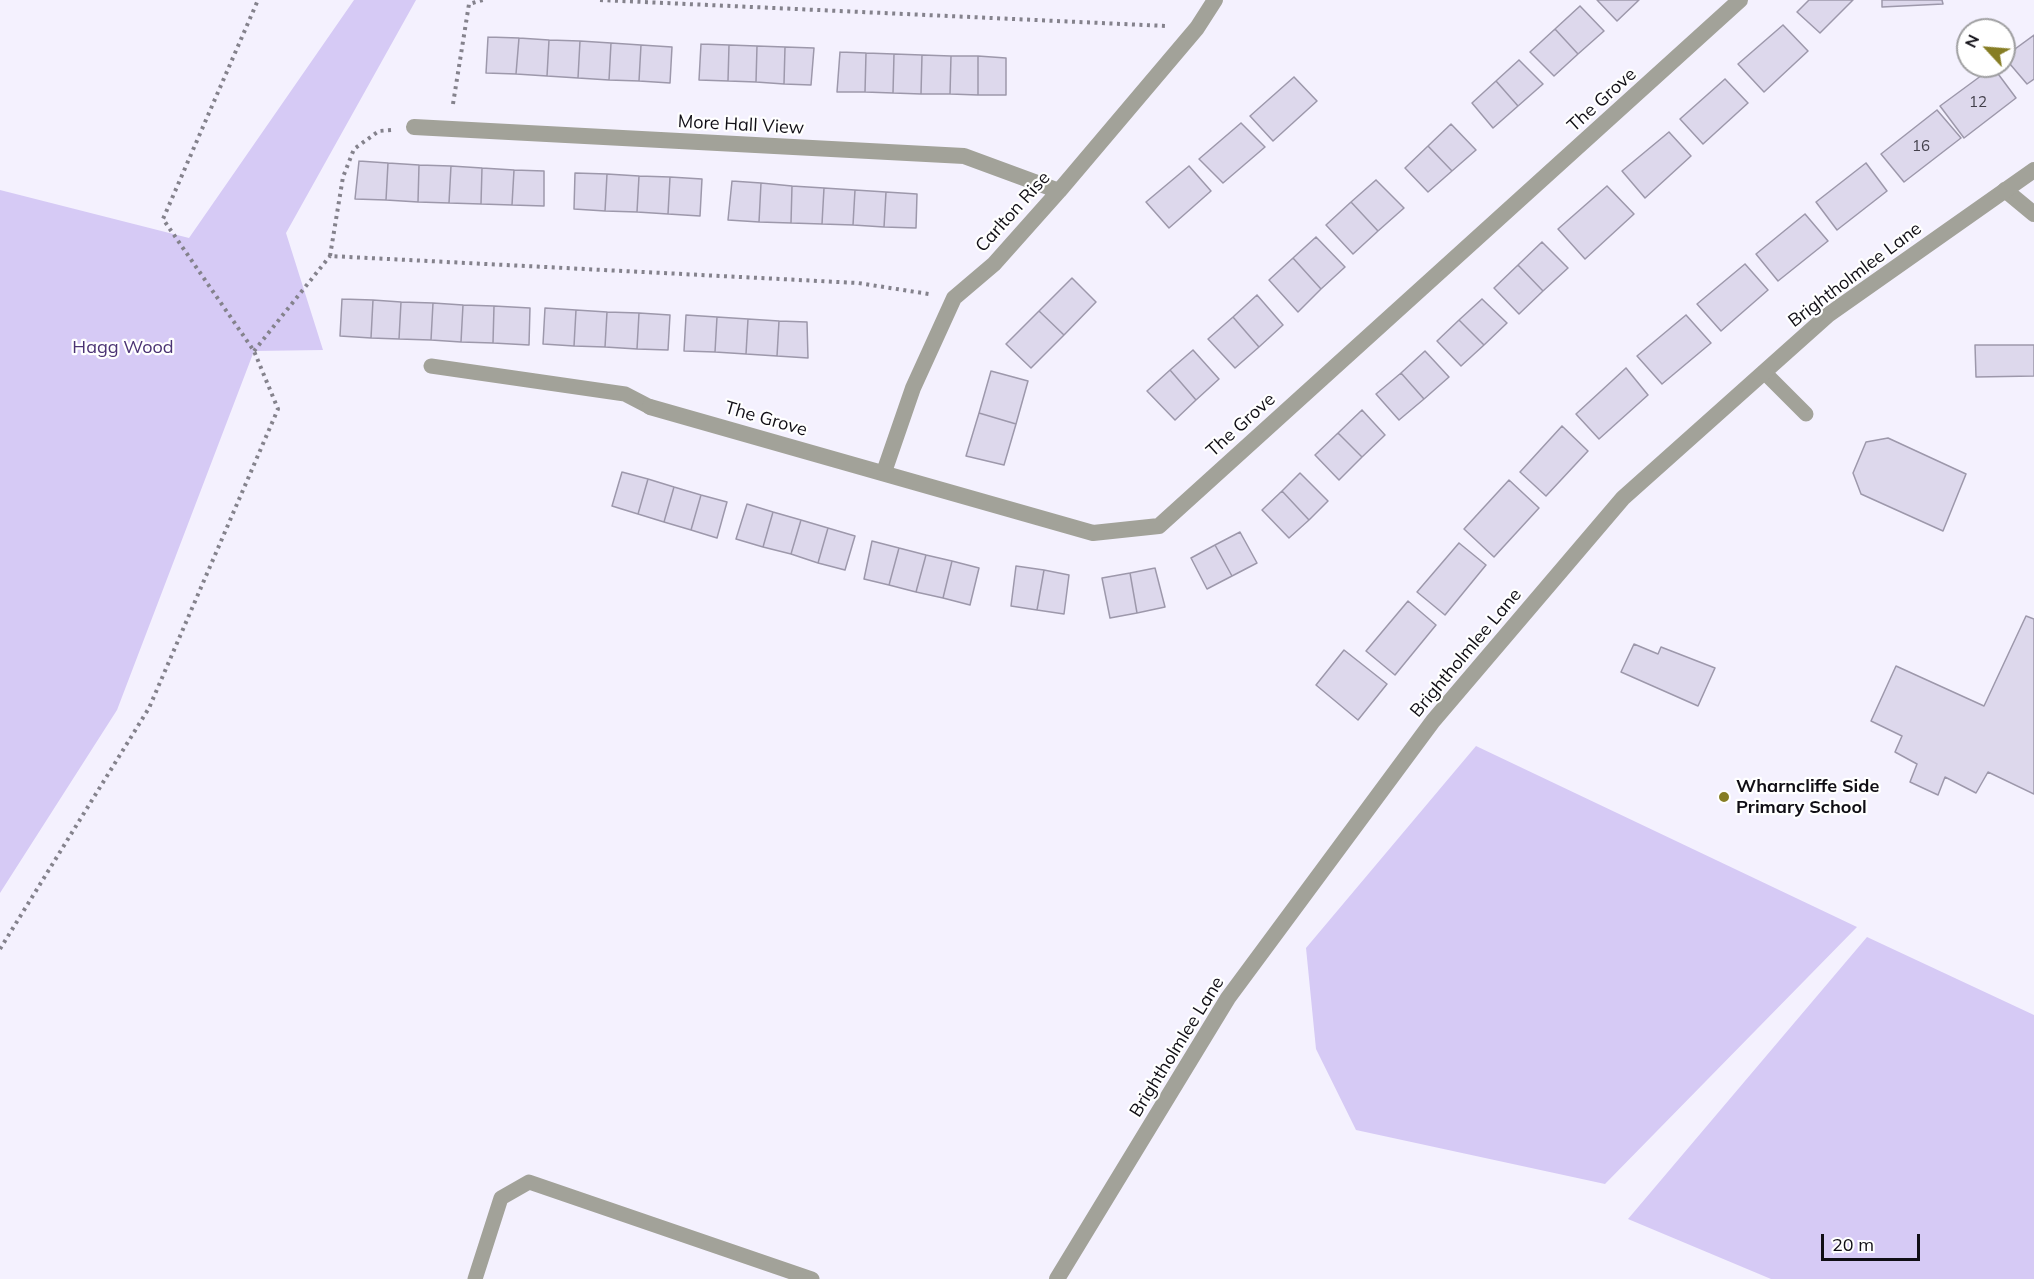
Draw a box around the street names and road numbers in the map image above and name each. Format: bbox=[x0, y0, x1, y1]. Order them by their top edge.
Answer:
street label: The Grove bbox=[1563, 64, 1641, 136]
street label: More Hall View bbox=[677, 111, 805, 139]
street label: Carlton Rise bbox=[971, 167, 1055, 257]
street label: Brightholmlee Lane bbox=[1784, 218, 1926, 332]
street label: The Grove bbox=[1202, 389, 1280, 461]
street label: The Grove bbox=[722, 397, 810, 441]
street label: Brightholmlee Lane bbox=[1406, 584, 1526, 722]
street label: Brightholmlee Lane bbox=[1125, 973, 1229, 1121]

